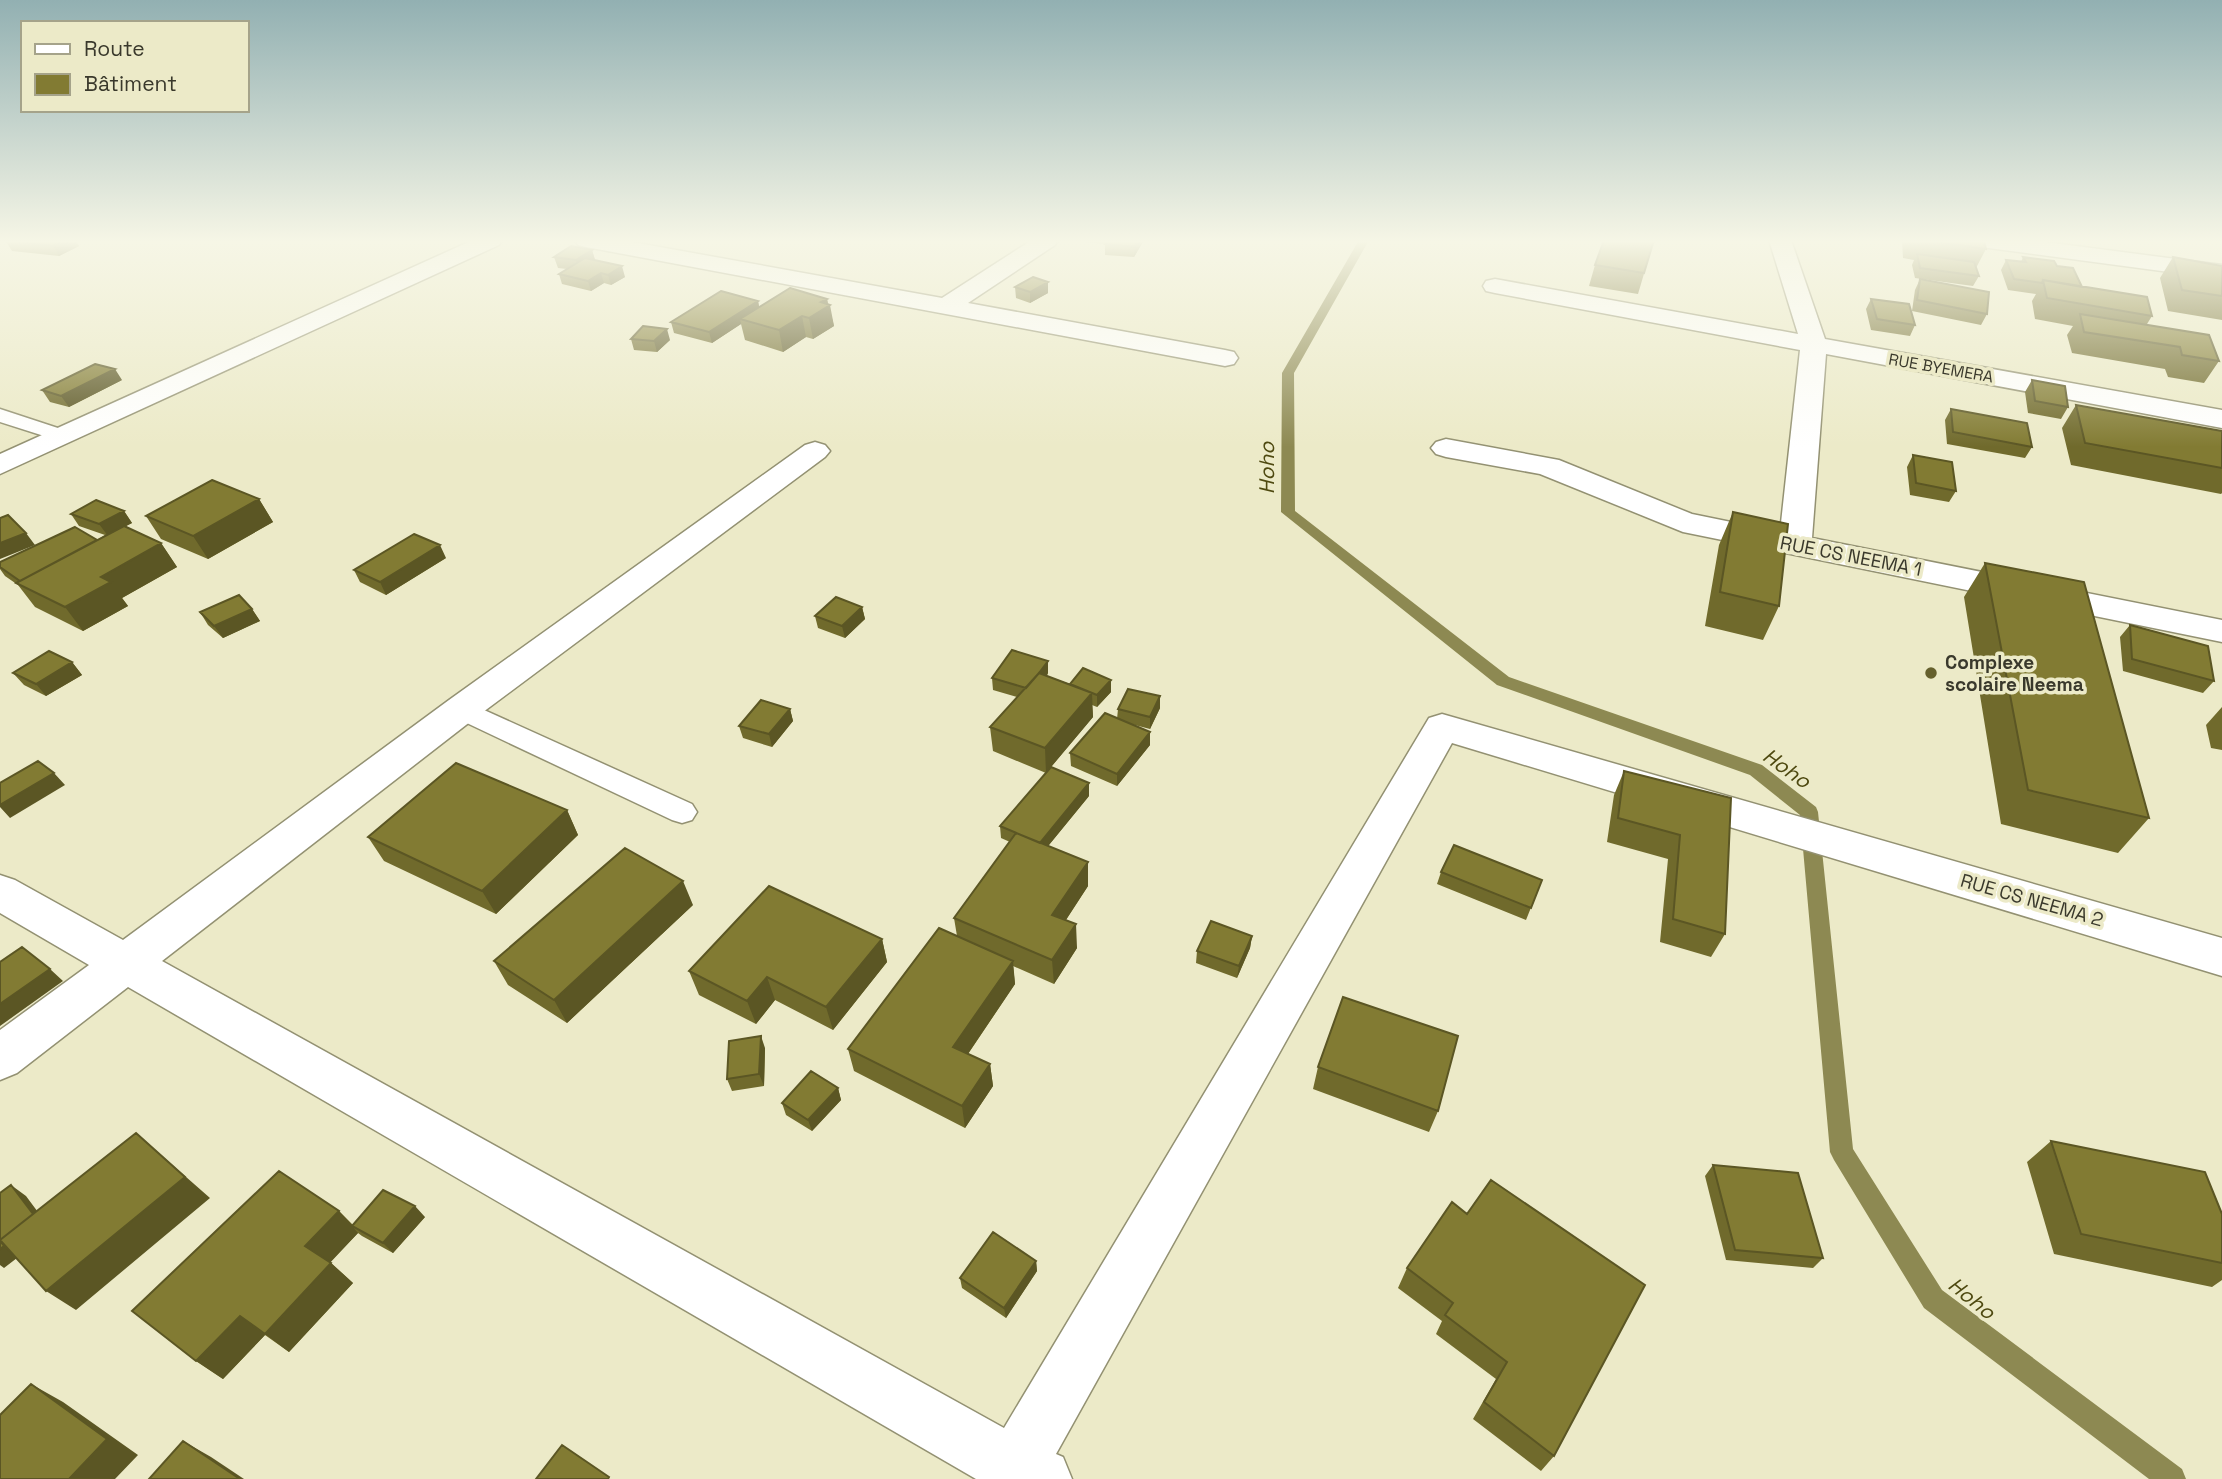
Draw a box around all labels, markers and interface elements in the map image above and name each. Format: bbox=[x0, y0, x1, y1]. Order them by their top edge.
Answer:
legend bbox=[21, 21, 248, 112]
text: Route bbox=[84, 35, 145, 62]
text: Bâtiment bbox=[84, 70, 177, 97]
street label: RUE BYEMERA bbox=[1887, 348, 1995, 388]
water label: Hoho bbox=[1253, 441, 1280, 494]
street label: RUE CS NEEMA 1 bbox=[1778, 530, 1924, 582]
place label: Complexe scolaire Neema bbox=[1945, 650, 2084, 697]
marker: Complexe scolaire Neema bbox=[1923, 665, 1939, 681]
water label: Hoho bbox=[1758, 742, 1817, 795]
street label: RUE CS NEEMA 2 bbox=[1958, 868, 2106, 932]
water label: Hoho bbox=[1943, 1271, 2002, 1326]

